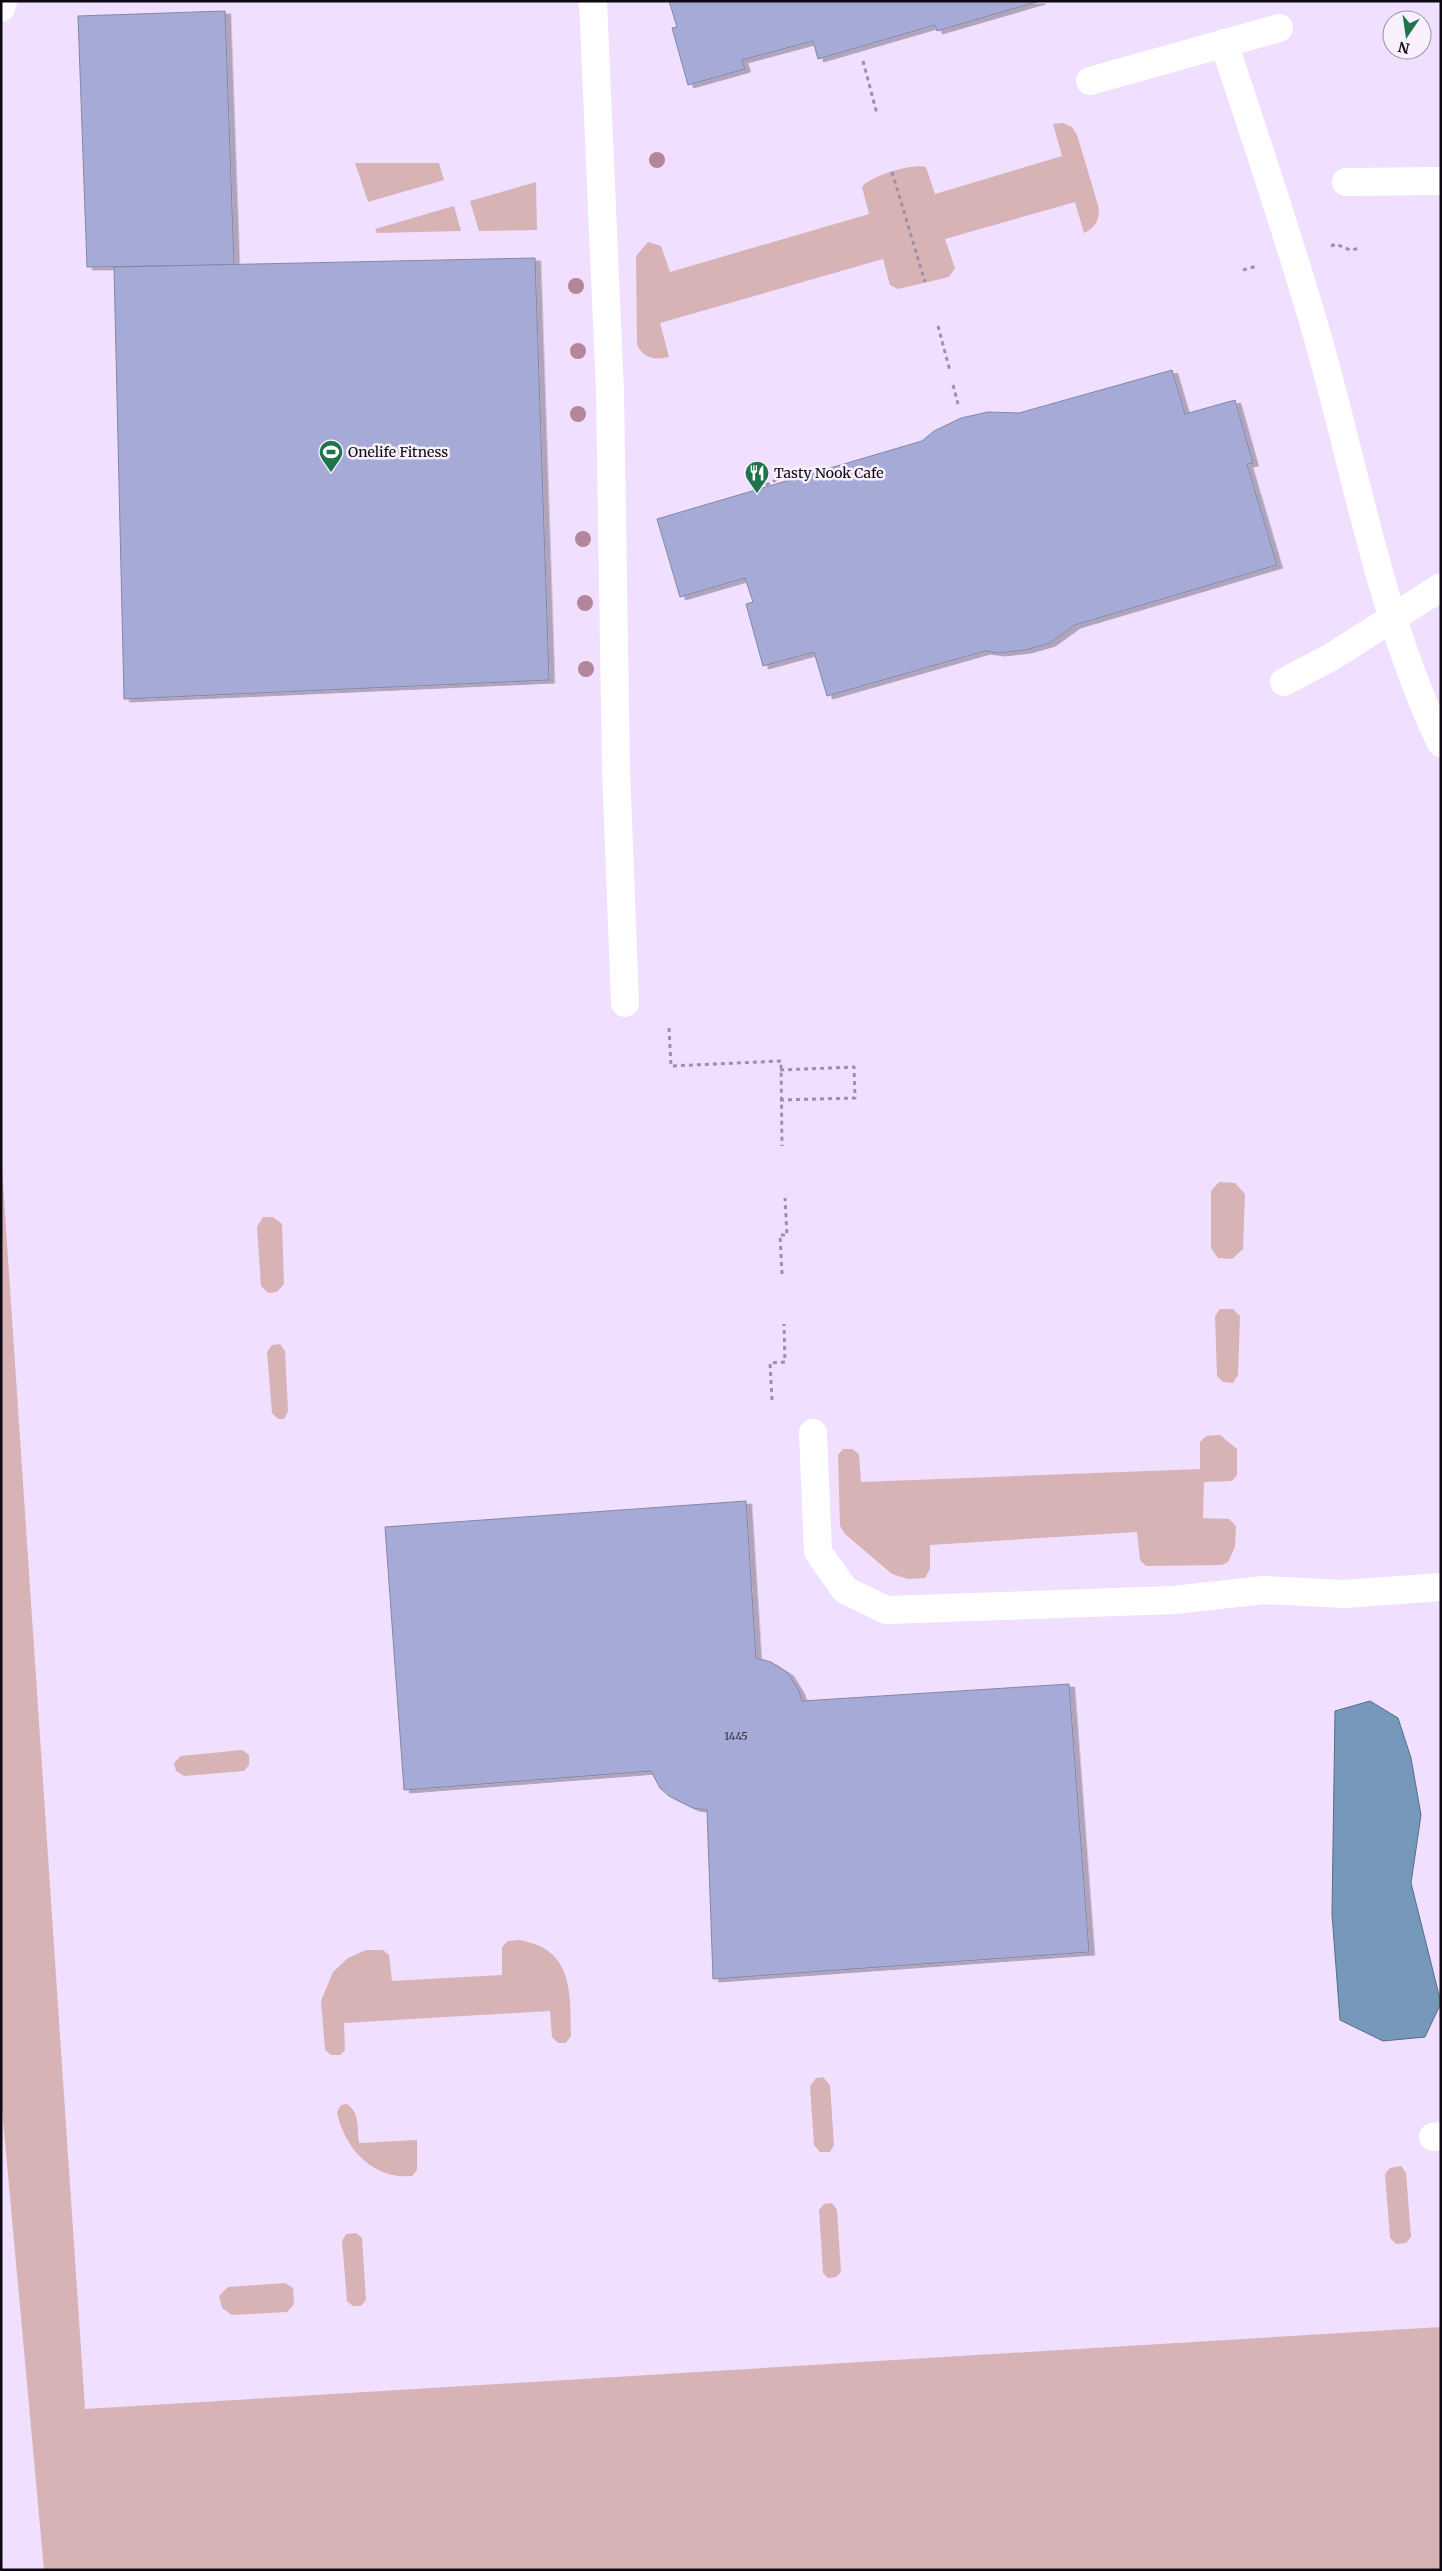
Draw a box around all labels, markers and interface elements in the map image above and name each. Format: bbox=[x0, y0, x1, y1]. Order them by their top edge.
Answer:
north arrow bbox=[1382, 10, 1432, 60]
text: N bbox=[1397, 38, 1411, 58]
sports icon: Onelife Fitness bbox=[318, 439, 344, 473]
place label: Onelife Fitness bbox=[348, 443, 448, 461]
restaurant icon: Tasty Nook Cafe bbox=[744, 460, 770, 494]
place label: Tasty Nook Cafe bbox=[774, 464, 884, 482]
house number: 1445 bbox=[724, 1729, 748, 1743]

